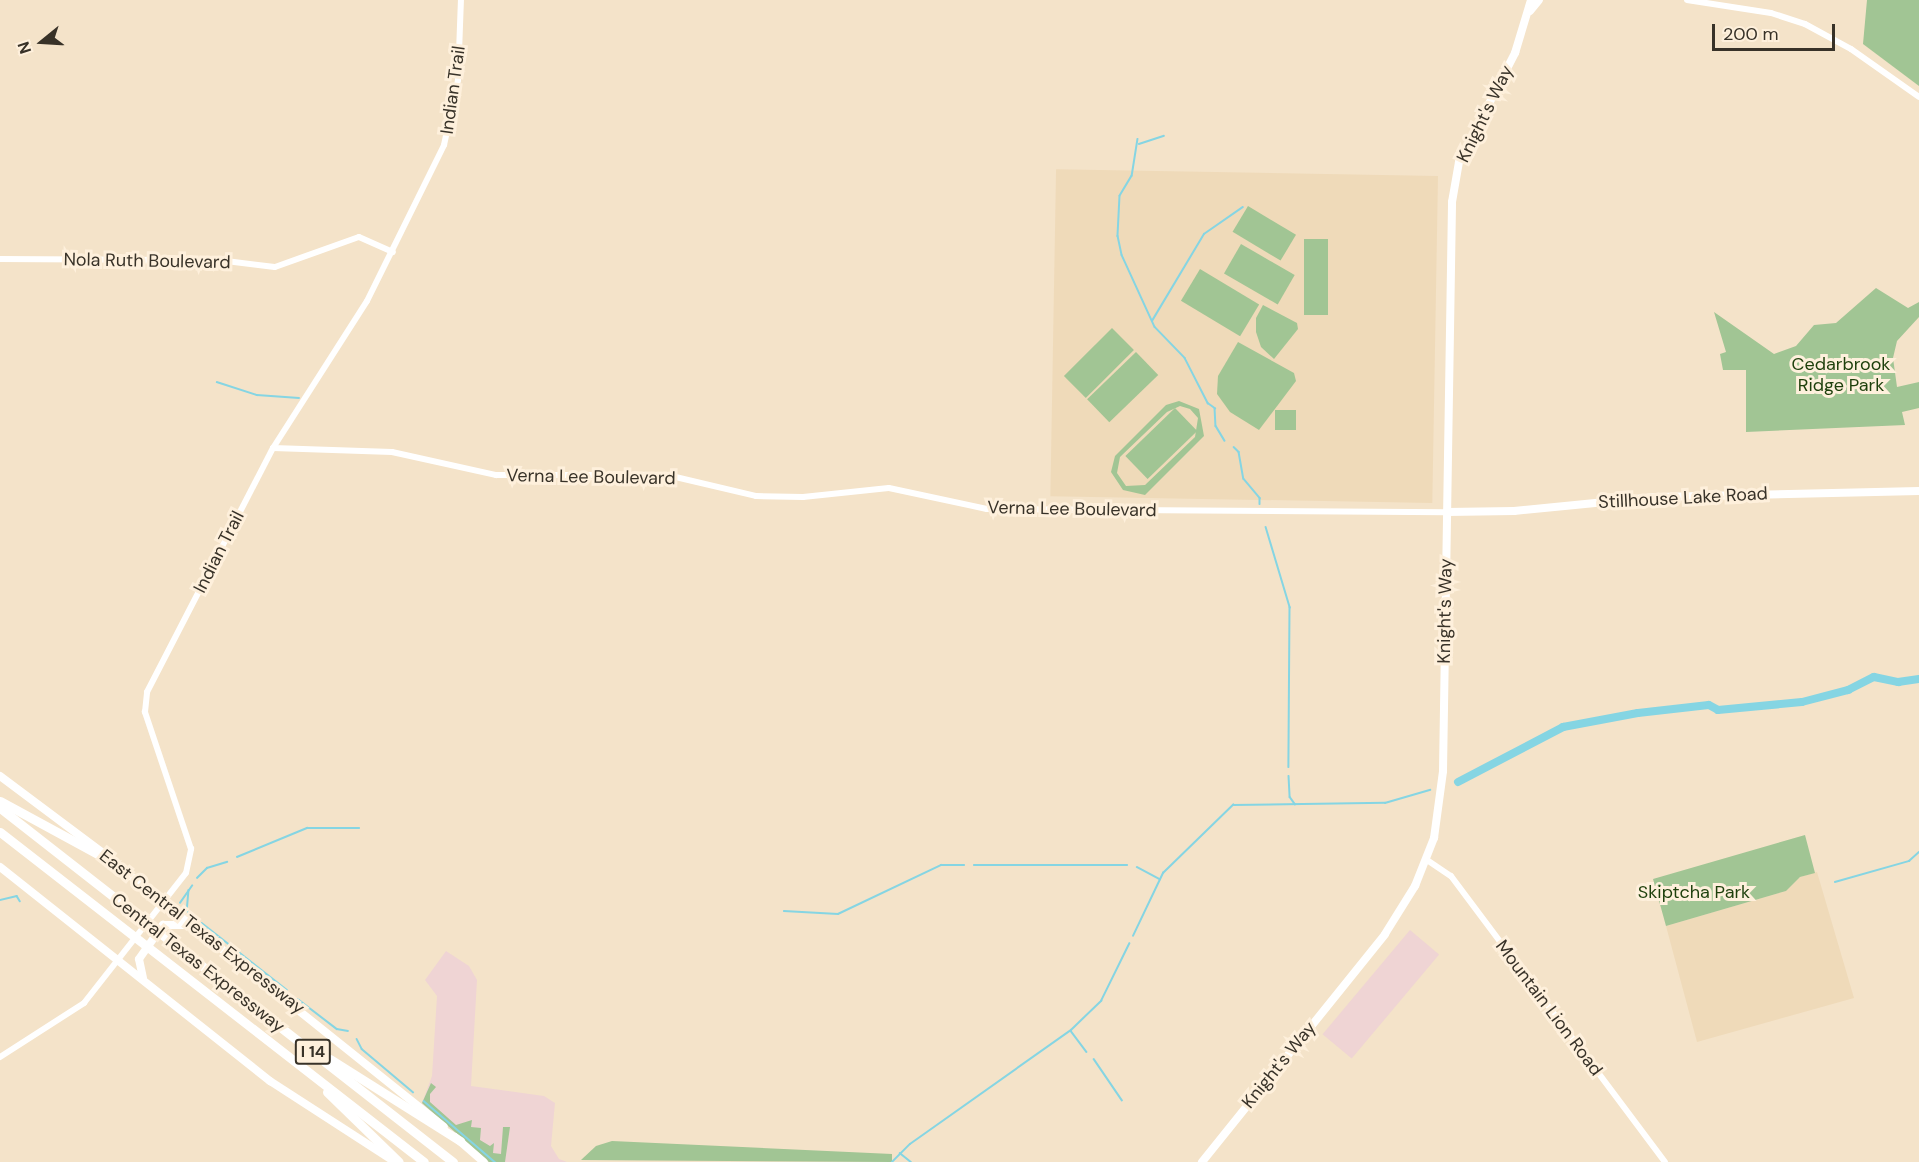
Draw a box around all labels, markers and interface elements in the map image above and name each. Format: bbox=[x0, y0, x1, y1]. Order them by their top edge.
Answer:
north arrow bbox=[12, 12, 72, 72]
scale bar bbox=[1715, 12, 1838, 50]
text: 200 m bbox=[1723, 22, 1779, 46]
text: N bbox=[13, 39, 36, 57]
street label: Indian Trail bbox=[436, 44, 470, 136]
street label: Knight's Way bbox=[1452, 62, 1518, 166]
street label: Nola Ruth Boulevard bbox=[63, 249, 231, 273]
park label: Cedarbrook Ridge Park bbox=[1792, 354, 1890, 397]
street label: Verna Lee Boulevard bbox=[506, 465, 676, 489]
street label: Stillhouse Lake Road bbox=[1598, 483, 1768, 513]
street label: Verna Lee Boulevard bbox=[987, 497, 1157, 521]
street label: Indian Trail bbox=[189, 507, 249, 597]
street label: Knight's Way bbox=[1433, 558, 1457, 664]
street label: East Central Texas Expressway bbox=[95, 845, 309, 1019]
park label: Skiptcha Park bbox=[1638, 881, 1750, 903]
street label: Central Texas Expressway bbox=[107, 889, 289, 1037]
street label: Mountain Lion Road bbox=[1491, 936, 1607, 1080]
street label: Knight's Way bbox=[1237, 1017, 1321, 1113]
road number: I 14 bbox=[294, 1039, 332, 1065]

